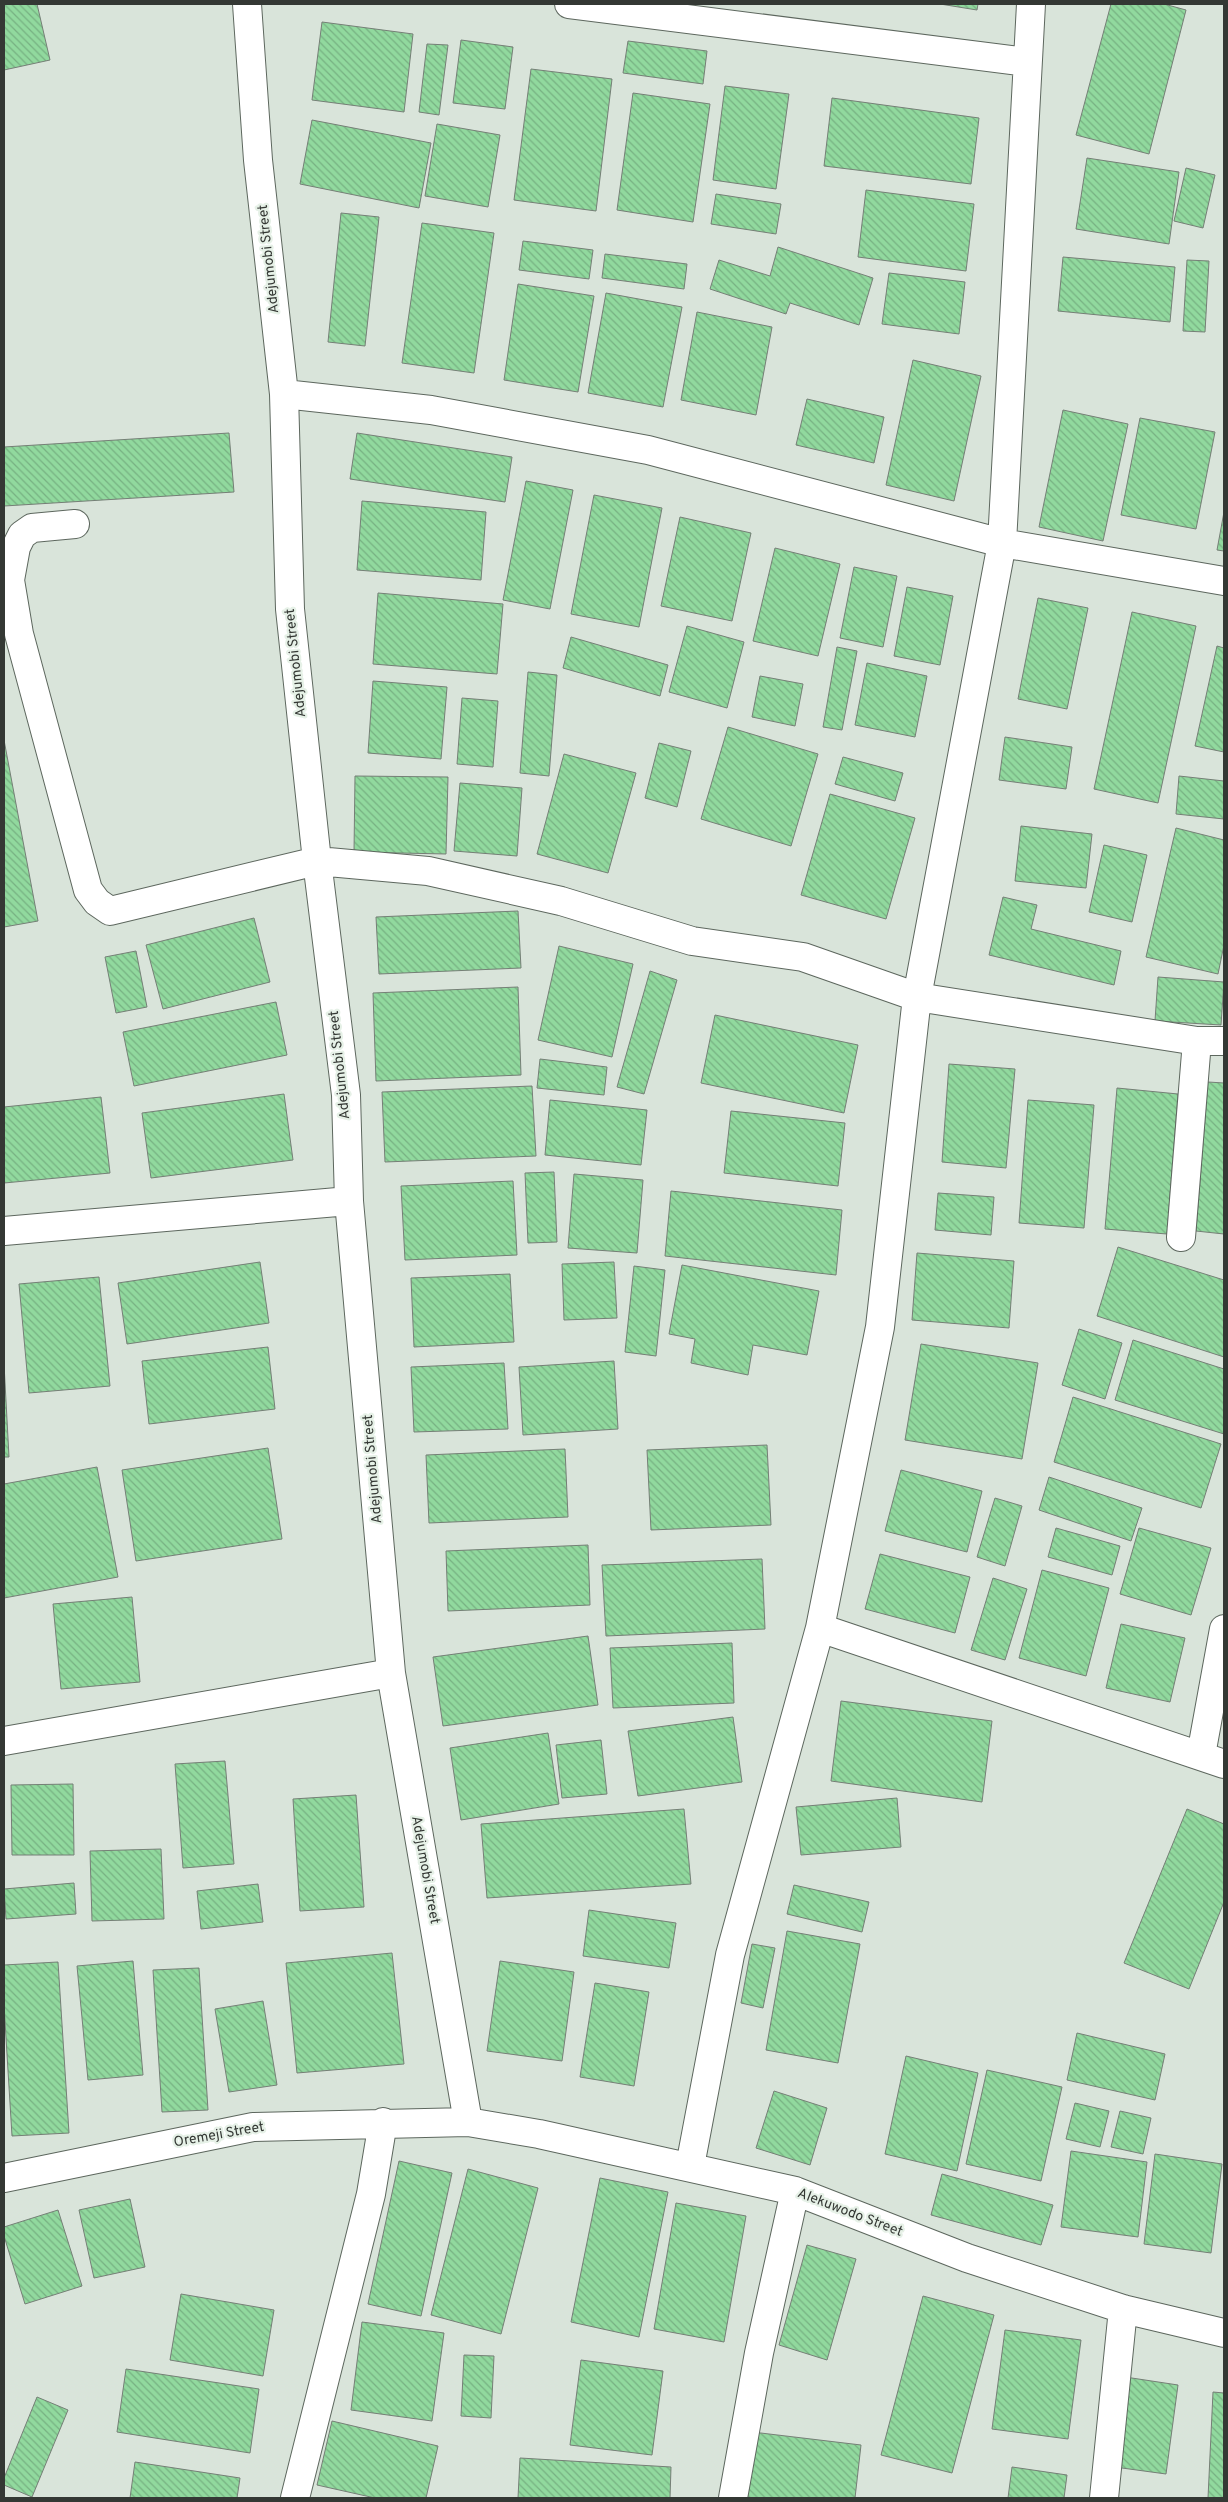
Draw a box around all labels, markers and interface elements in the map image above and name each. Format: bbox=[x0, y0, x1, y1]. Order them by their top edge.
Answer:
street label: Adejumobi Street bbox=[255, 204, 283, 314]
street label: Adejumobi Street bbox=[282, 608, 310, 718]
street label: Adejumobi Street bbox=[326, 1010, 354, 1120]
street label: Adejumobi Street bbox=[360, 1414, 386, 1524]
street label: Adejumobi Street bbox=[407, 1815, 443, 1925]
street label: Oremeji Street bbox=[172, 2119, 266, 2151]
street label: Alekuwodo Street bbox=[795, 2185, 905, 2241]

